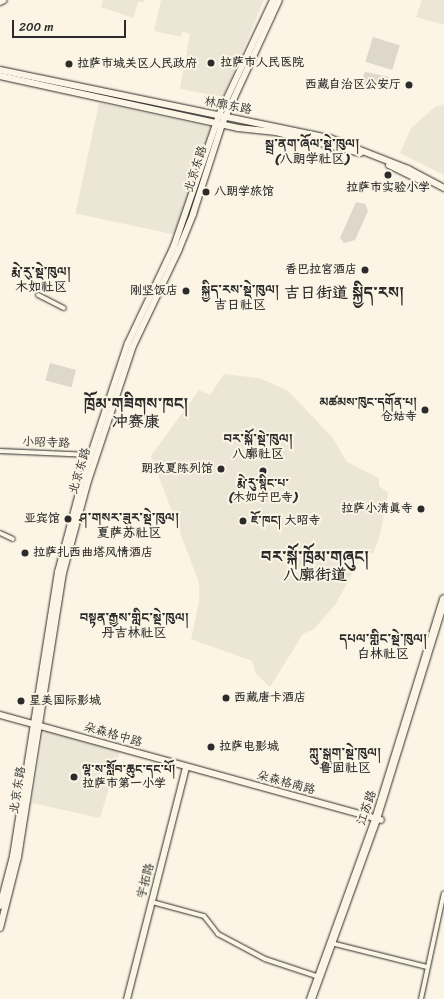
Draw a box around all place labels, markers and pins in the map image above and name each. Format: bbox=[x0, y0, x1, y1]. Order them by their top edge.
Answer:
place label: 拉萨市人民医院 bbox=[220, 56, 304, 70]
place label: 拉萨市城关区人民政府 bbox=[77, 57, 197, 71]
marker: 拉萨市人民医院 bbox=[205, 57, 217, 69]
marker: 拉萨市城关区人民政府 bbox=[64, 59, 74, 69]
place label: 西藏自治区公安厅 bbox=[305, 78, 401, 92]
marker: 西藏自治区公安厅 bbox=[404, 80, 414, 90]
marker: 拉萨市实验小学 bbox=[383, 170, 393, 180]
place label: 拉萨市实验小学 bbox=[346, 181, 430, 195]
place label: 八朗学旅馆 bbox=[214, 185, 274, 199]
marker: 八朗学旅馆 bbox=[201, 187, 211, 197]
place label: 香巴拉宫酒店 bbox=[285, 263, 357, 277]
marker: 香巴拉宫酒店 bbox=[360, 265, 370, 275]
place label: 刚坚饭店 bbox=[130, 284, 178, 298]
marker: 刚坚饭店 bbox=[181, 286, 191, 296]
place label: མཚམས་ཁུང་དགོན་པ། 仓姑寺 bbox=[320, 396, 417, 424]
marker: མཚམས་ཁུང་དགོན་པ། 仓姑寺 bbox=[420, 405, 430, 415]
place label: 朗孜夏陈列馆 bbox=[141, 462, 213, 476]
marker: 朗孜夏陈列馆 bbox=[216, 464, 226, 474]
marker: རྨེ་རུ་སྙིང་པ་ (木如宁巴寺) bbox=[258, 466, 268, 476]
place label: རྨེ་རུ་སྙིང་པ་ (木如宁巴寺) bbox=[229, 477, 297, 505]
place label: 拉萨小清真寺 bbox=[341, 502, 413, 516]
marker: 拉萨小清真寺 bbox=[416, 504, 426, 514]
place label: 亚宾馆 bbox=[24, 512, 60, 526]
marker: 亚宾馆 bbox=[63, 514, 73, 524]
place label: ཇོ་ཁང། 大昭寺 bbox=[251, 514, 321, 528]
marker: ཇོ་ཁང། 大昭寺 bbox=[238, 516, 248, 526]
place label: 拉萨扎西曲塔风情酒店 bbox=[33, 546, 153, 560]
marker: 拉萨扎西曲塔风情酒店 bbox=[20, 548, 30, 558]
place label: 西藏唐卡酒店 bbox=[234, 691, 306, 705]
marker: 西藏唐卡酒店 bbox=[221, 693, 231, 703]
place label: 星美国际影城 bbox=[29, 694, 101, 708]
marker: 星美国际影城 bbox=[16, 696, 26, 706]
place label: 拉萨电影城 bbox=[219, 740, 279, 754]
marker: 拉萨电影城 bbox=[206, 742, 216, 752]
place label: ལྷ་ས་སློབ་ཆུང་དང་པོ། 拉萨市第一小学 bbox=[82, 763, 176, 791]
marker: ལྷ་ས་སློབ་ཆུང་དང་པོ། 拉萨市第一小学 bbox=[69, 772, 79, 782]

